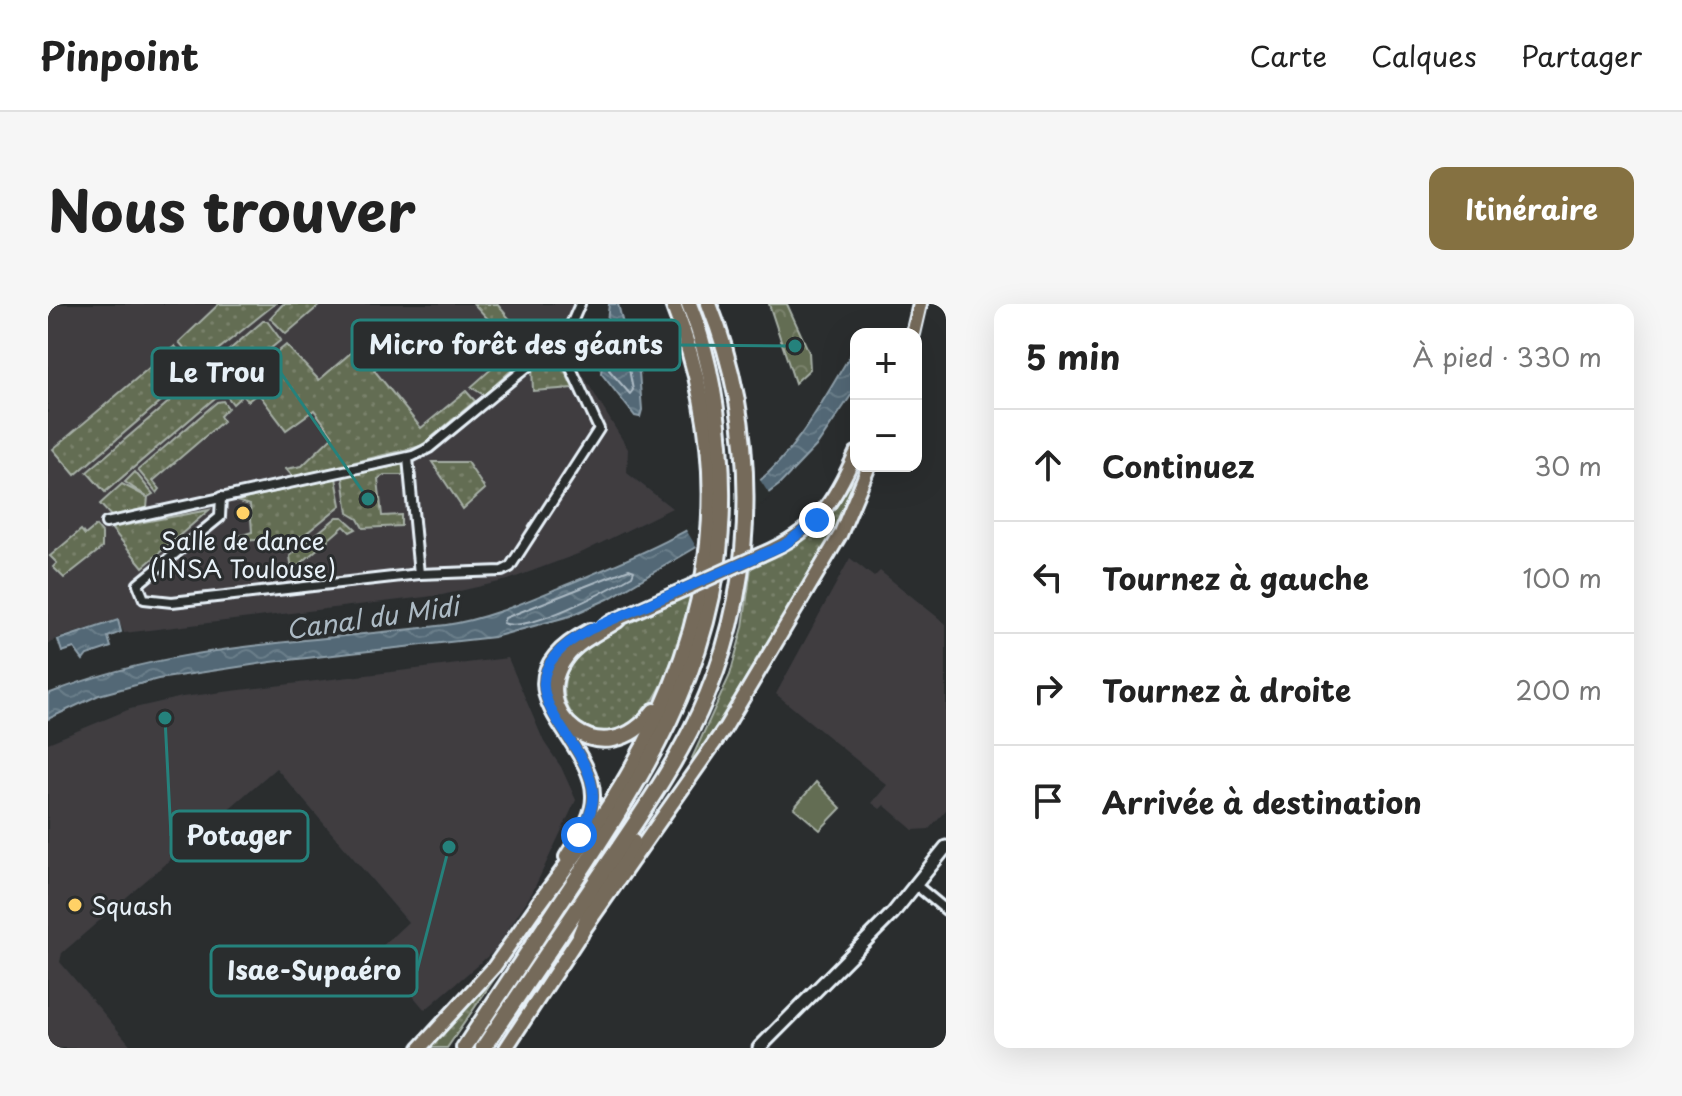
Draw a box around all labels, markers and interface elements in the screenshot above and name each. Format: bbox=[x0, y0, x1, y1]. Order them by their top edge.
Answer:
text: Pinpoint bbox=[40, 27, 199, 84]
text: Carte bbox=[1249, 34, 1327, 77]
text: Calques bbox=[1371, 34, 1477, 77]
text: Partager bbox=[1521, 34, 1642, 77]
text: Nous trouver bbox=[48, 166, 416, 251]
button: Itinéraire bbox=[1429, 167, 1634, 250]
callout: Micro forêt des géants bbox=[352, 320, 680, 370]
text: Micro forêt des géants bbox=[369, 324, 663, 363]
map controls bbox=[850, 328, 922, 472]
button: + bbox=[850, 328, 922, 400]
text: 5 min bbox=[1026, 330, 1120, 382]
text: À pied · 330 m bbox=[1412, 337, 1602, 376]
callout: Le Trou bbox=[152, 348, 281, 398]
text: Le Trou bbox=[169, 352, 265, 391]
button: − bbox=[850, 400, 922, 472]
icon: ahead bbox=[1026, 443, 1070, 487]
text: Continuez bbox=[1102, 443, 1255, 488]
text: 30 m bbox=[1534, 446, 1602, 485]
route end bbox=[799, 502, 835, 538]
marker: Salle de dance (INSA Toulouse) bbox=[234, 504, 252, 522]
place label: Salle de dance (INSA Toulouse) bbox=[150, 522, 336, 586]
icon: left bbox=[1026, 555, 1070, 599]
text: Tournez à gauche bbox=[1102, 555, 1369, 600]
text: 100 m bbox=[1522, 558, 1602, 597]
water label: Canal du Midi bbox=[283, 585, 464, 648]
icon: right bbox=[1026, 667, 1070, 711]
text: Tournez à droite bbox=[1102, 667, 1351, 712]
text: 200 m bbox=[1515, 670, 1602, 709]
icon: arrive bbox=[1026, 779, 1070, 823]
text: Arrivée à destination bbox=[1102, 779, 1422, 824]
callout: Potager bbox=[171, 811, 308, 861]
text: Potager bbox=[186, 815, 292, 854]
route start bbox=[561, 817, 597, 853]
place label: Squash bbox=[91, 887, 173, 923]
marker: Squash bbox=[66, 896, 84, 914]
callout: Isae-Supaéro bbox=[211, 946, 417, 996]
text: Isae-Supaéro bbox=[227, 950, 401, 989]

